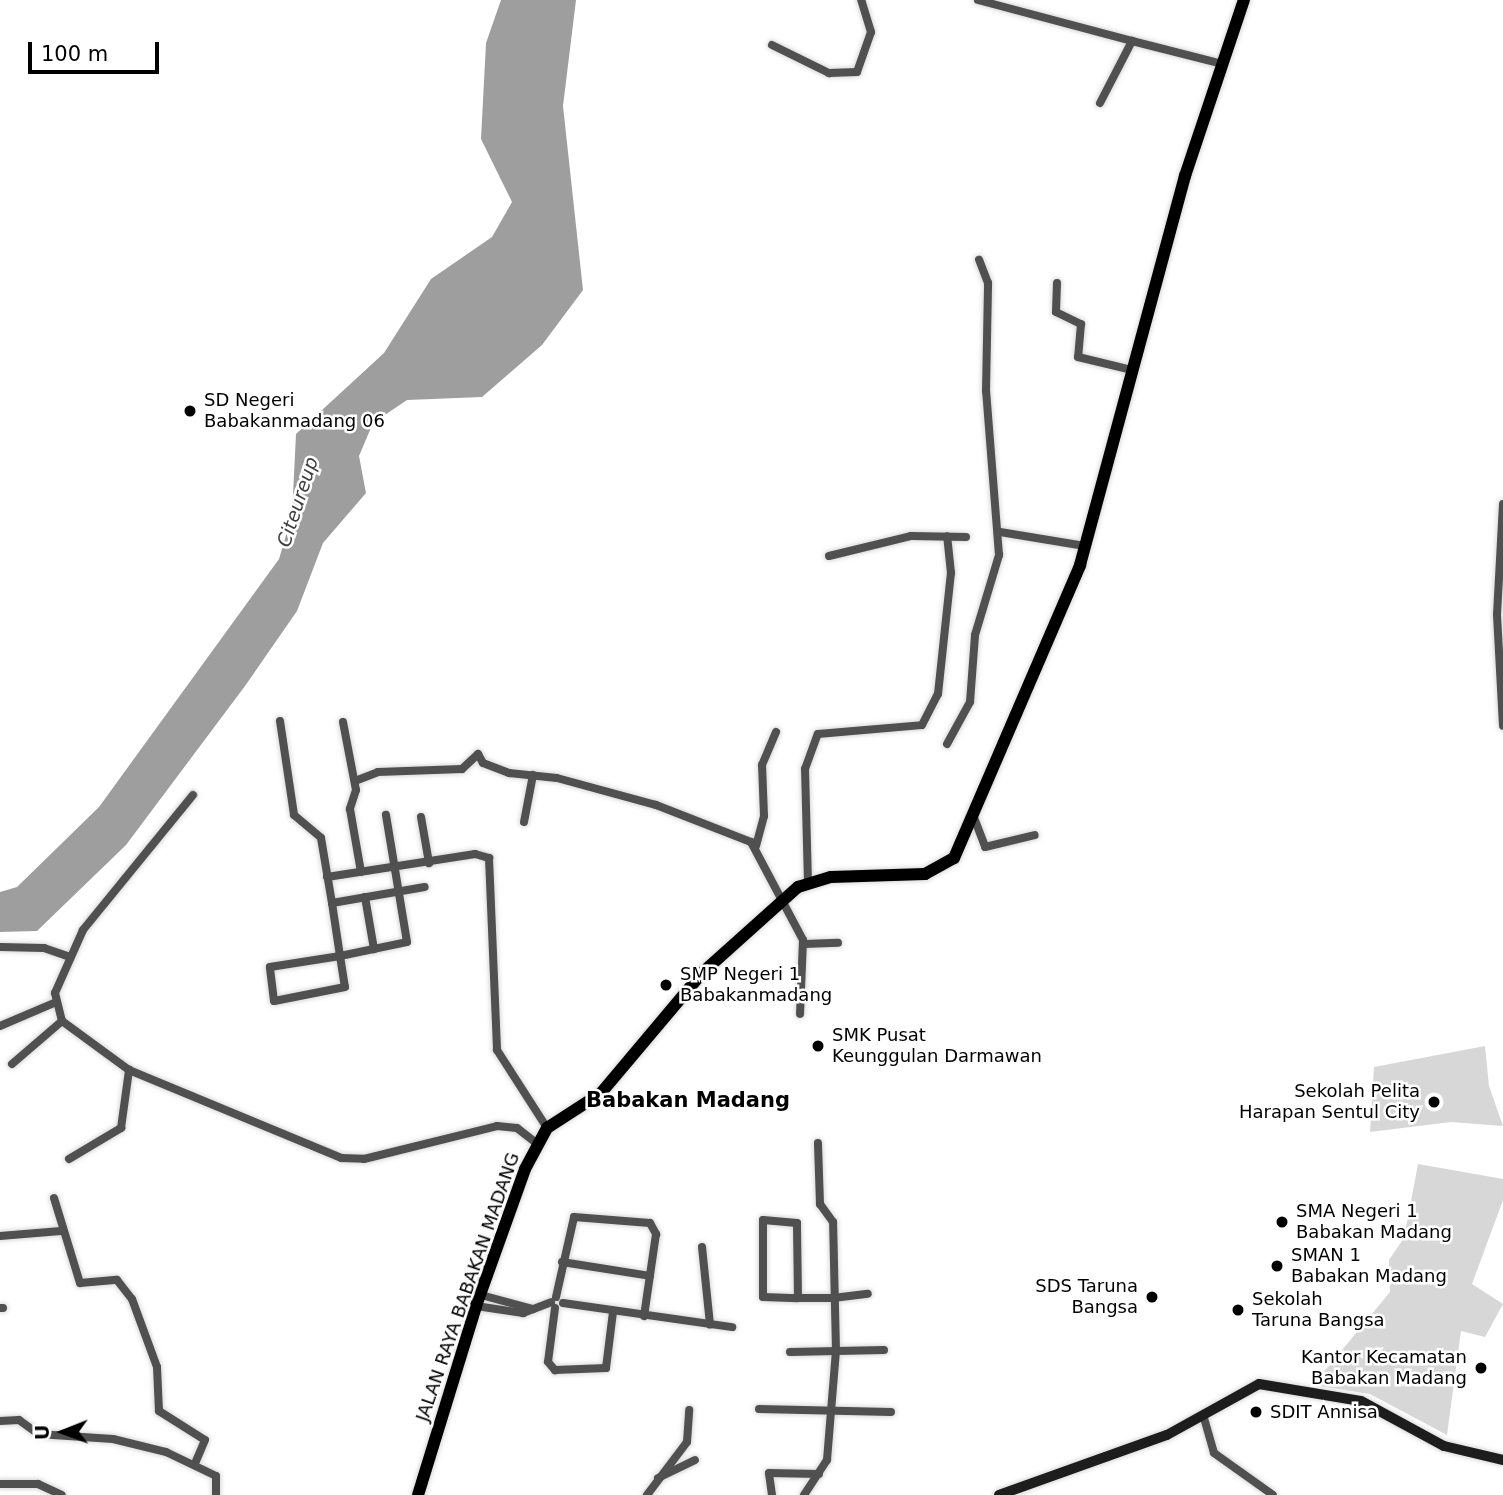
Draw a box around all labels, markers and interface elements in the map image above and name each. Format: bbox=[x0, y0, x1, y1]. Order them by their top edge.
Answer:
scale bar bbox=[32, 28, 163, 72]
text: 100 m bbox=[41, 42, 108, 66]
place label: SD Negeri Babakanmadang 06 bbox=[204, 390, 385, 432]
marker: SD Negeri Babakanmadang 06 bbox=[182, 403, 198, 419]
water label: Citeureup bbox=[273, 454, 323, 550]
place label: SMP Negeri 1 Babakanmadang bbox=[680, 964, 832, 1006]
marker: SMP Negeri 1 Babakanmadang bbox=[658, 977, 674, 993]
place label: SMK Pusat Keunggulan Darmawan bbox=[832, 1025, 1042, 1068]
marker: SMK Pusat Keunggulan Darmawan bbox=[810, 1038, 826, 1054]
place label: Sekolah Pelita Harapan Sentul City bbox=[1239, 1081, 1420, 1124]
district label: Babakan Madang bbox=[586, 1087, 790, 1113]
marker: Sekolah Pelita Harapan Sentul City bbox=[1426, 1094, 1442, 1110]
street label: JALAN RAYA BABAKAN MADANG bbox=[412, 1150, 524, 1424]
place label: SMA Negeri 1 Babakan Madang bbox=[1296, 1201, 1452, 1244]
marker: SMA Negeri 1 Babakan Madang bbox=[1274, 1214, 1290, 1230]
place label: SMAN 1 Babakan Madang bbox=[1291, 1245, 1447, 1288]
marker: SMAN 1 Babakan Madang bbox=[1269, 1258, 1285, 1274]
place label: SDS Taruna Bangsa bbox=[1035, 1276, 1138, 1318]
marker: SDS Taruna Bangsa bbox=[1144, 1289, 1160, 1305]
place label: Sekolah Taruna Bangsa bbox=[1252, 1289, 1385, 1332]
marker: Sekolah Taruna Bangsa bbox=[1230, 1302, 1246, 1318]
place label: Kantor Kecamatan Babakan Madang bbox=[1301, 1347, 1467, 1390]
marker: Kantor Kecamatan Babakan Madang bbox=[1473, 1360, 1489, 1376]
north arrow bbox=[28, 1397, 98, 1467]
place label: SDIT Annisa bbox=[1270, 1401, 1378, 1423]
marker: SDIT Annisa bbox=[1248, 1404, 1264, 1420]
text: U bbox=[31, 1424, 53, 1440]

